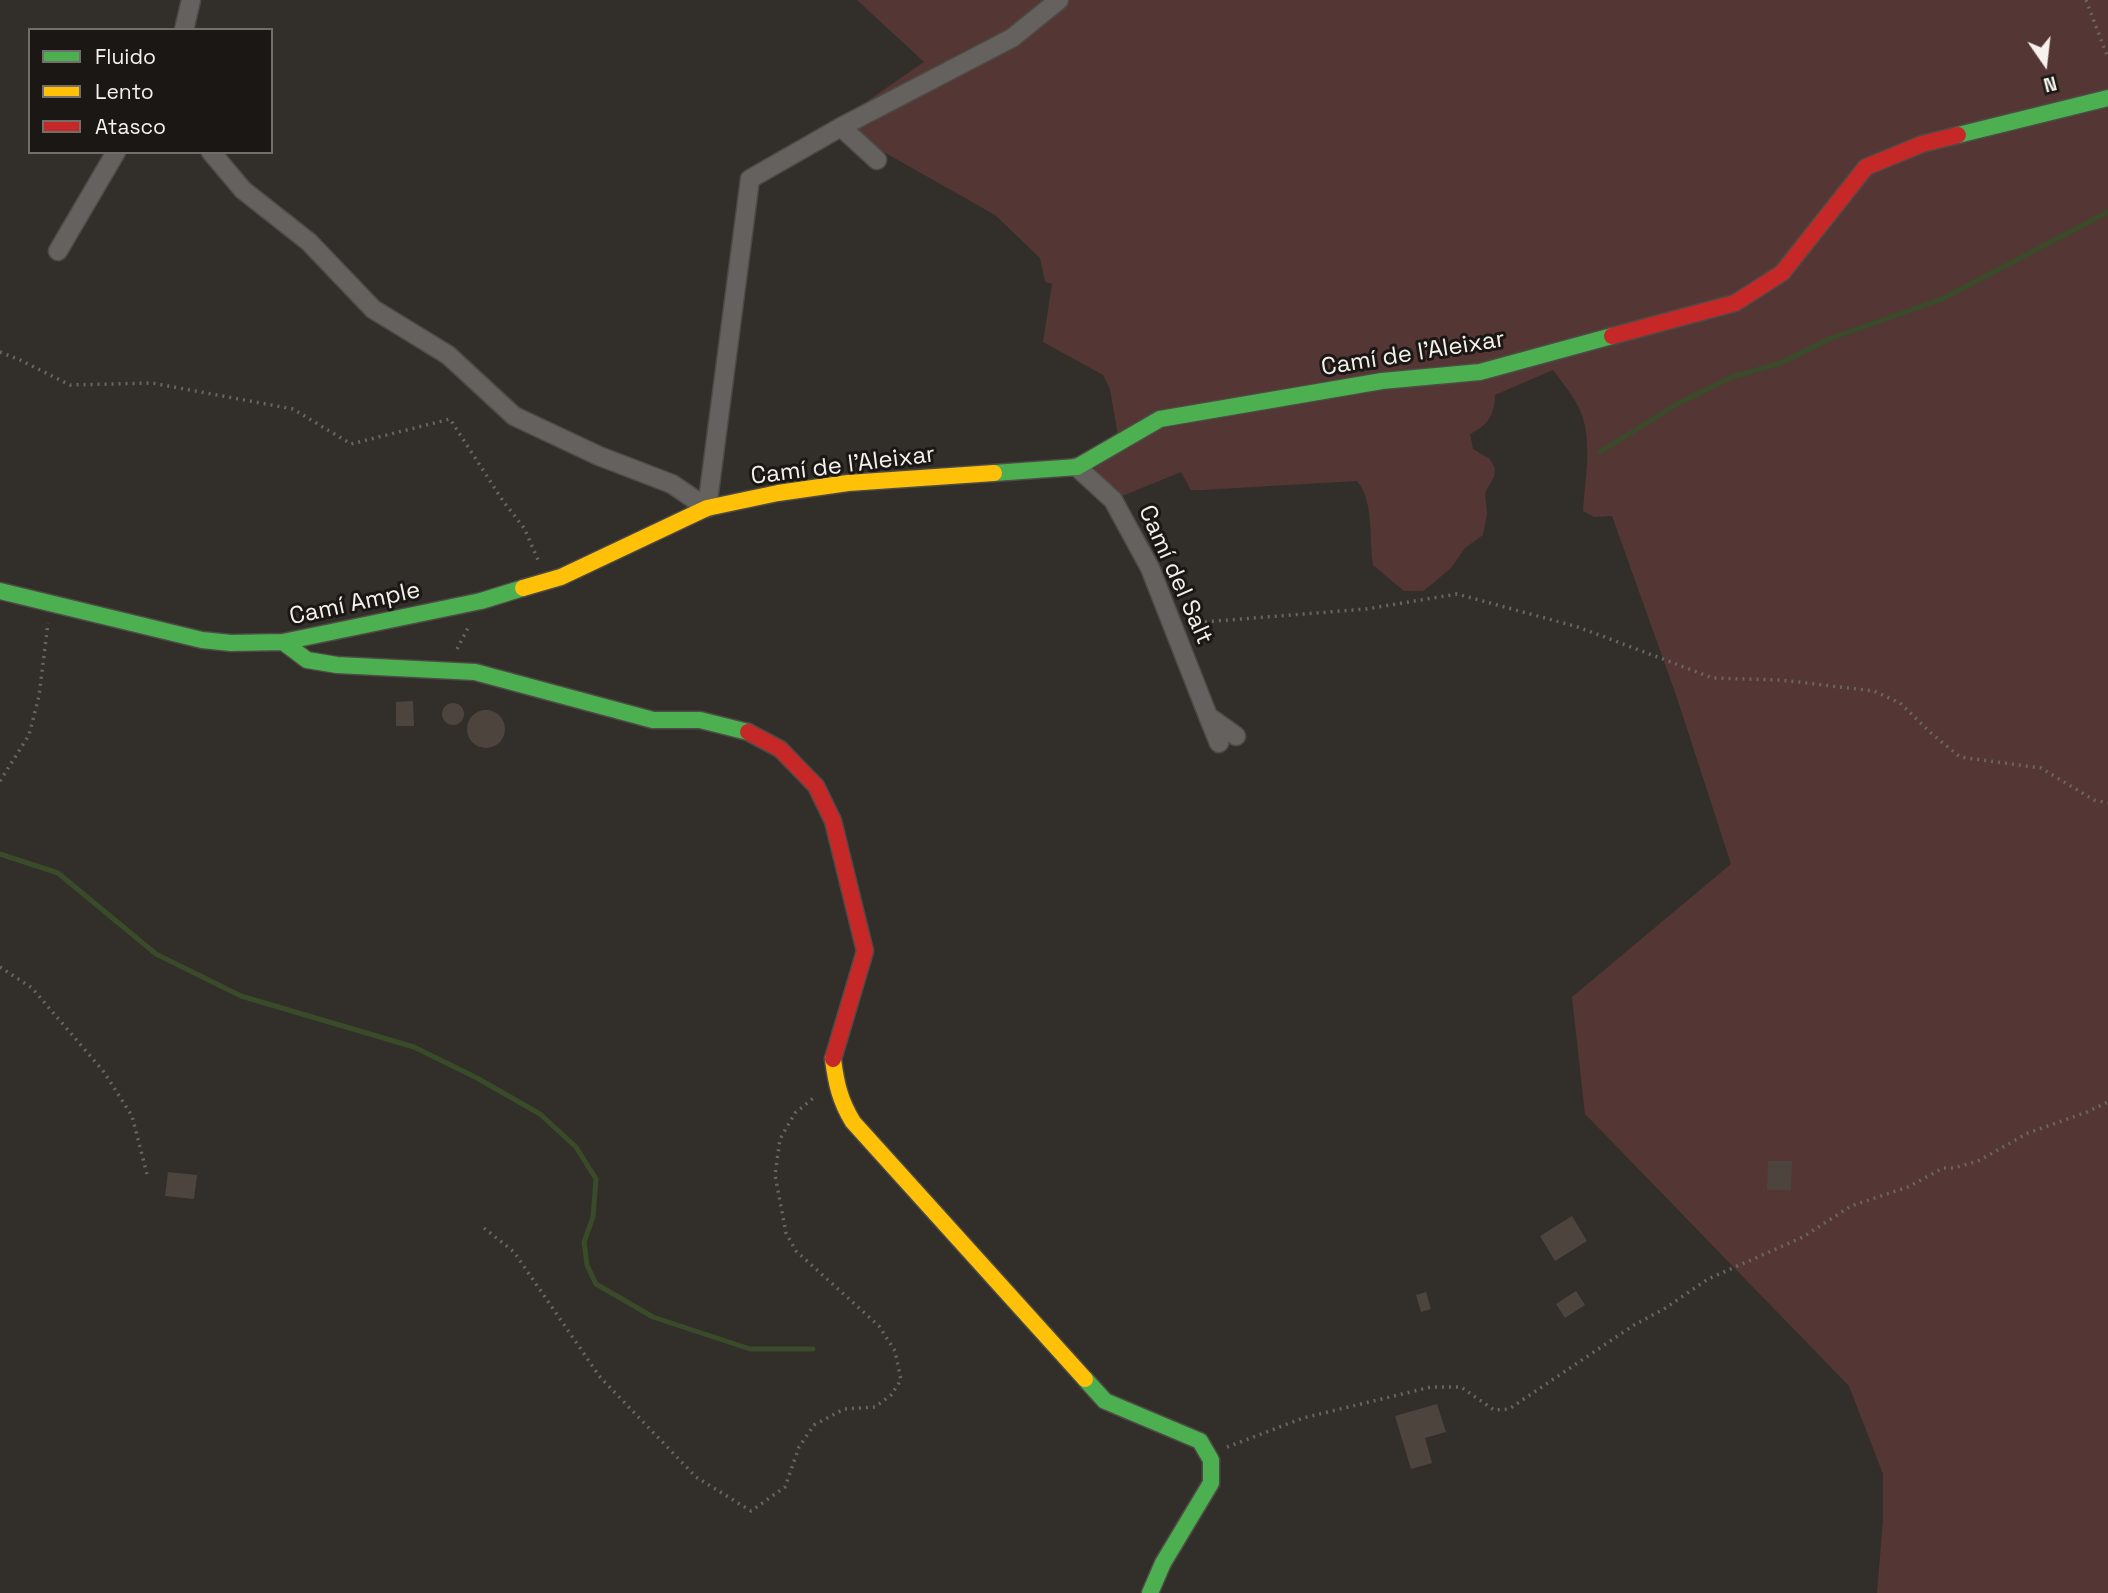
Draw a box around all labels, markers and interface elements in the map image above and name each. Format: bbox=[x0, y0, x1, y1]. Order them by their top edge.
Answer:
legend bbox=[28, 28, 273, 154]
north arrow bbox=[2010, 28, 2080, 98]
text: Fluido bbox=[95, 43, 156, 70]
text: N bbox=[2041, 70, 2059, 98]
text: Lento bbox=[95, 78, 154, 105]
text: Atasco bbox=[95, 113, 166, 140]
street label: Camí de l'Aleixar bbox=[1319, 325, 1507, 383]
street label: Camí de l'Aleixar bbox=[749, 440, 937, 492]
street label: Camí del Salt bbox=[1132, 501, 1218, 649]
street label: Camí Ample bbox=[287, 576, 423, 632]

